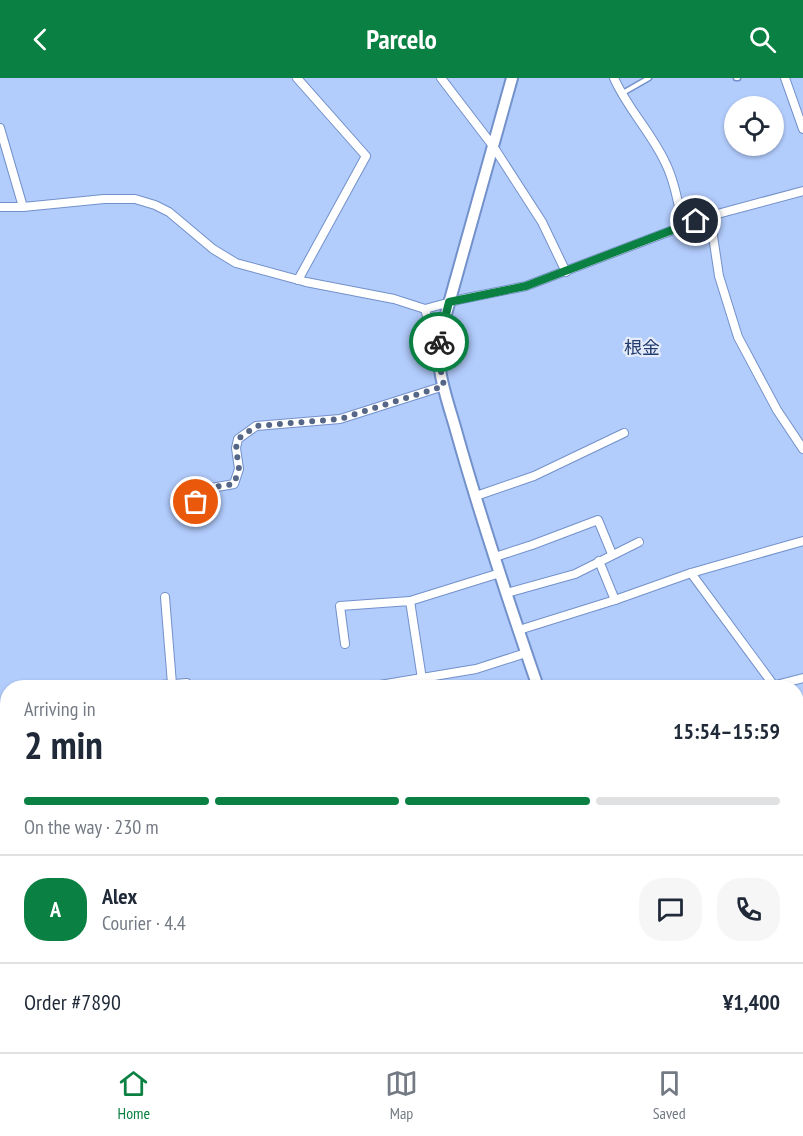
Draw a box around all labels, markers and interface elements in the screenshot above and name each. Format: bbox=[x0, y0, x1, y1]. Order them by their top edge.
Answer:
text: Parcelo bbox=[366, 22, 437, 56]
icon: back bbox=[24, 23, 57, 56]
icon: search bbox=[746, 23, 779, 56]
map controls bbox=[724, 96, 784, 156]
button: locate bbox=[724, 96, 784, 156]
pin bbox=[670, 195, 721, 246]
icon: home bbox=[679, 204, 712, 237]
courier bbox=[409, 312, 469, 372]
icon: bike bbox=[423, 326, 456, 359]
district label: 根金 bbox=[624, 336, 660, 359]
pin bbox=[170, 476, 221, 527]
icon: bag bbox=[179, 485, 212, 518]
text: Arriving in bbox=[24, 696, 96, 722]
text: 15:54–15:59 bbox=[673, 717, 780, 745]
text: 2 min bbox=[24, 719, 103, 770]
text: On the way · 230 m bbox=[24, 814, 159, 840]
button: chat bbox=[639, 878, 702, 941]
button: phone bbox=[717, 878, 780, 941]
text: Alex bbox=[102, 882, 137, 910]
text: A bbox=[50, 895, 61, 923]
text: Courier · 4.4 bbox=[102, 910, 186, 936]
text: Order #7890 bbox=[24, 988, 121, 1016]
text: ¥1,400 bbox=[723, 988, 780, 1016]
tab: Home bbox=[117, 1067, 150, 1123]
tab: Map bbox=[385, 1067, 418, 1123]
tab: Saved bbox=[653, 1067, 686, 1123]

